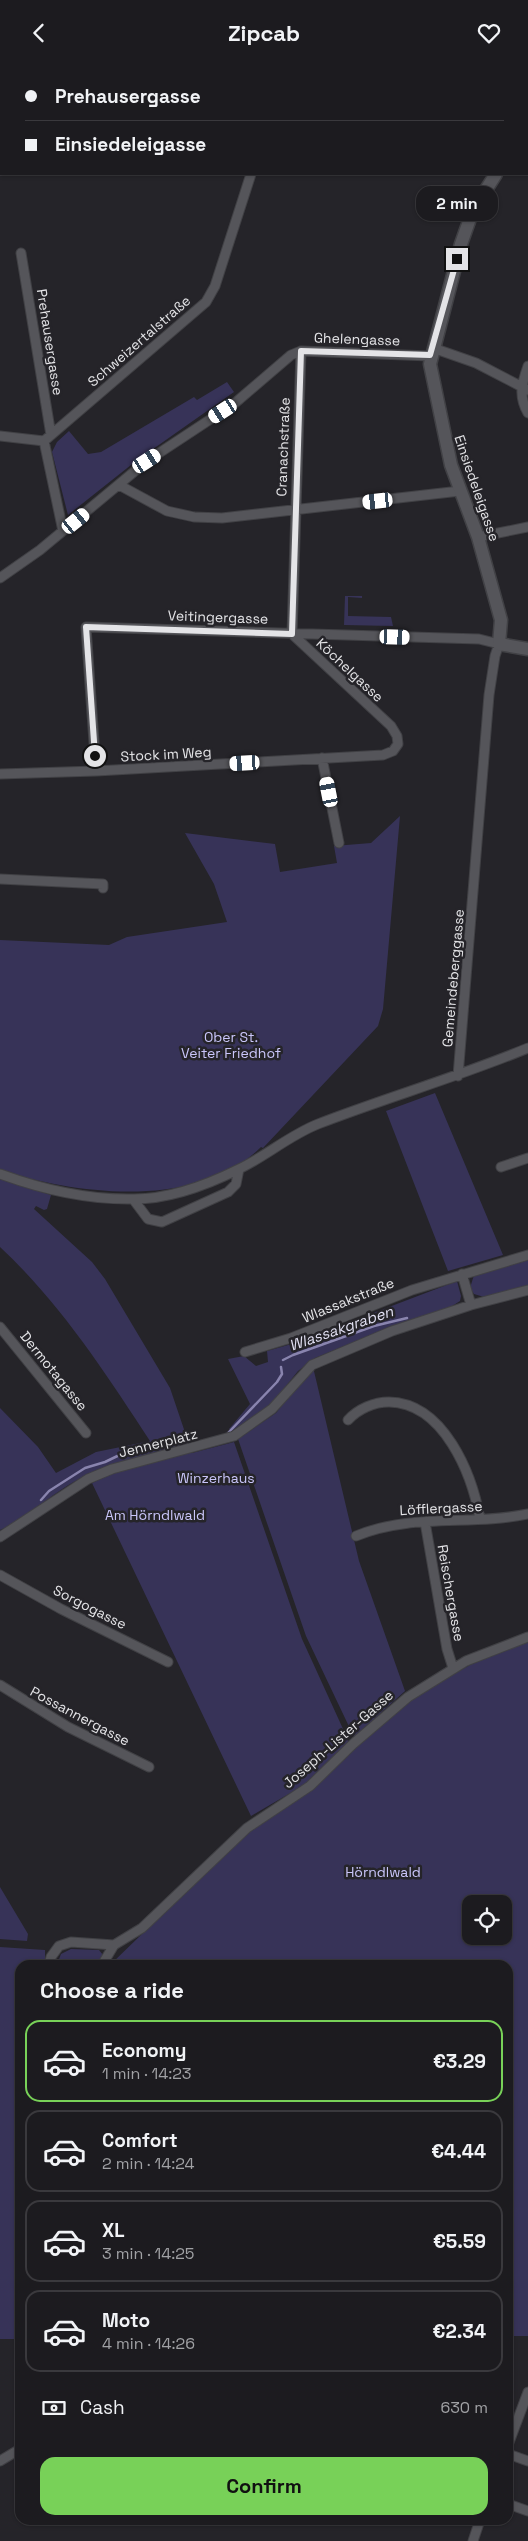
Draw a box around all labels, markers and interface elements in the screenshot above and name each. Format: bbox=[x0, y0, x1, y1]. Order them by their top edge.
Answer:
icon: back bbox=[25, 19, 53, 47]
text: Zipcab bbox=[228, 19, 300, 47]
icon: heart bbox=[475, 19, 503, 47]
text: Prehausergasse bbox=[55, 84, 201, 109]
text: Einsiedeleigasse bbox=[55, 132, 206, 157]
callout: 2 min bbox=[416, 186, 498, 221]
text: 2 min bbox=[436, 193, 478, 214]
route end bbox=[446, 248, 468, 270]
street label: Prehausergasse bbox=[33, 288, 67, 396]
street label: Schweizertalstraße bbox=[84, 291, 194, 391]
street label: Ghelengasse bbox=[313, 328, 401, 350]
car bbox=[206, 397, 239, 425]
street label: Cranachstraße bbox=[272, 397, 294, 497]
street label: Einsiedeleigasse bbox=[450, 432, 504, 544]
car bbox=[130, 447, 163, 475]
car bbox=[362, 492, 393, 510]
car bbox=[59, 506, 92, 536]
street label: Veitingergasse bbox=[167, 606, 269, 628]
car bbox=[379, 629, 410, 645]
street label: Köchelgasse bbox=[313, 634, 387, 706]
street label: Stock im Weg bbox=[120, 743, 212, 765]
route start bbox=[84, 745, 106, 767]
car bbox=[229, 755, 260, 771]
car bbox=[318, 776, 339, 808]
street label: Gemeindeberggasse bbox=[438, 908, 468, 1048]
park label: Ober St. Veiter Friedhof bbox=[181, 1028, 281, 1062]
street label: Wlassakstraße bbox=[299, 1273, 397, 1327]
water label: Wlassakgraben bbox=[286, 1301, 396, 1355]
street label: Dermotagasse bbox=[16, 1327, 92, 1415]
street label: Jennerplatz bbox=[117, 1424, 199, 1462]
park label: Winzerhaus bbox=[177, 1469, 255, 1487]
street label: Löfflergasse bbox=[399, 1497, 483, 1519]
park label: Am Hörndlwald bbox=[105, 1506, 205, 1524]
street label: Reischergasse bbox=[434, 1543, 468, 1643]
street label: Sorgogasse bbox=[50, 1581, 130, 1633]
street label: Possannergasse bbox=[27, 1682, 133, 1750]
street label: Joseph-Lister-Gasse bbox=[279, 1686, 397, 1792]
park label: Hörndlwald bbox=[345, 1863, 421, 1881]
map controls bbox=[462, 1895, 512, 1945]
button: locate bbox=[462, 1895, 512, 1945]
text: Choose a ride bbox=[40, 1976, 184, 2004]
text: Economy bbox=[102, 2038, 186, 2063]
icon: car bbox=[42, 2039, 87, 2084]
text: €3.29 bbox=[433, 2049, 486, 2074]
text: 1 min · 14:23 bbox=[102, 2063, 192, 2084]
text: Comfort bbox=[102, 2128, 178, 2153]
icon: car bbox=[42, 2129, 87, 2174]
text: €4.44 bbox=[431, 2139, 486, 2164]
text: 2 min · 14:24 bbox=[102, 2153, 194, 2174]
text: XL bbox=[102, 2218, 125, 2243]
icon: car bbox=[42, 2219, 87, 2264]
text: €5.59 bbox=[433, 2229, 486, 2254]
text: 3 min · 14:25 bbox=[102, 2243, 194, 2264]
text: Moto bbox=[102, 2308, 150, 2333]
icon: car bbox=[42, 2309, 87, 2354]
text: €2.34 bbox=[433, 2319, 486, 2344]
text: 4 min · 14:26 bbox=[102, 2333, 195, 2354]
icon: cash bbox=[40, 2394, 68, 2422]
text: Cash bbox=[80, 2395, 125, 2420]
text: 630 m bbox=[440, 2397, 488, 2418]
button: Confirm bbox=[40, 2457, 488, 2515]

